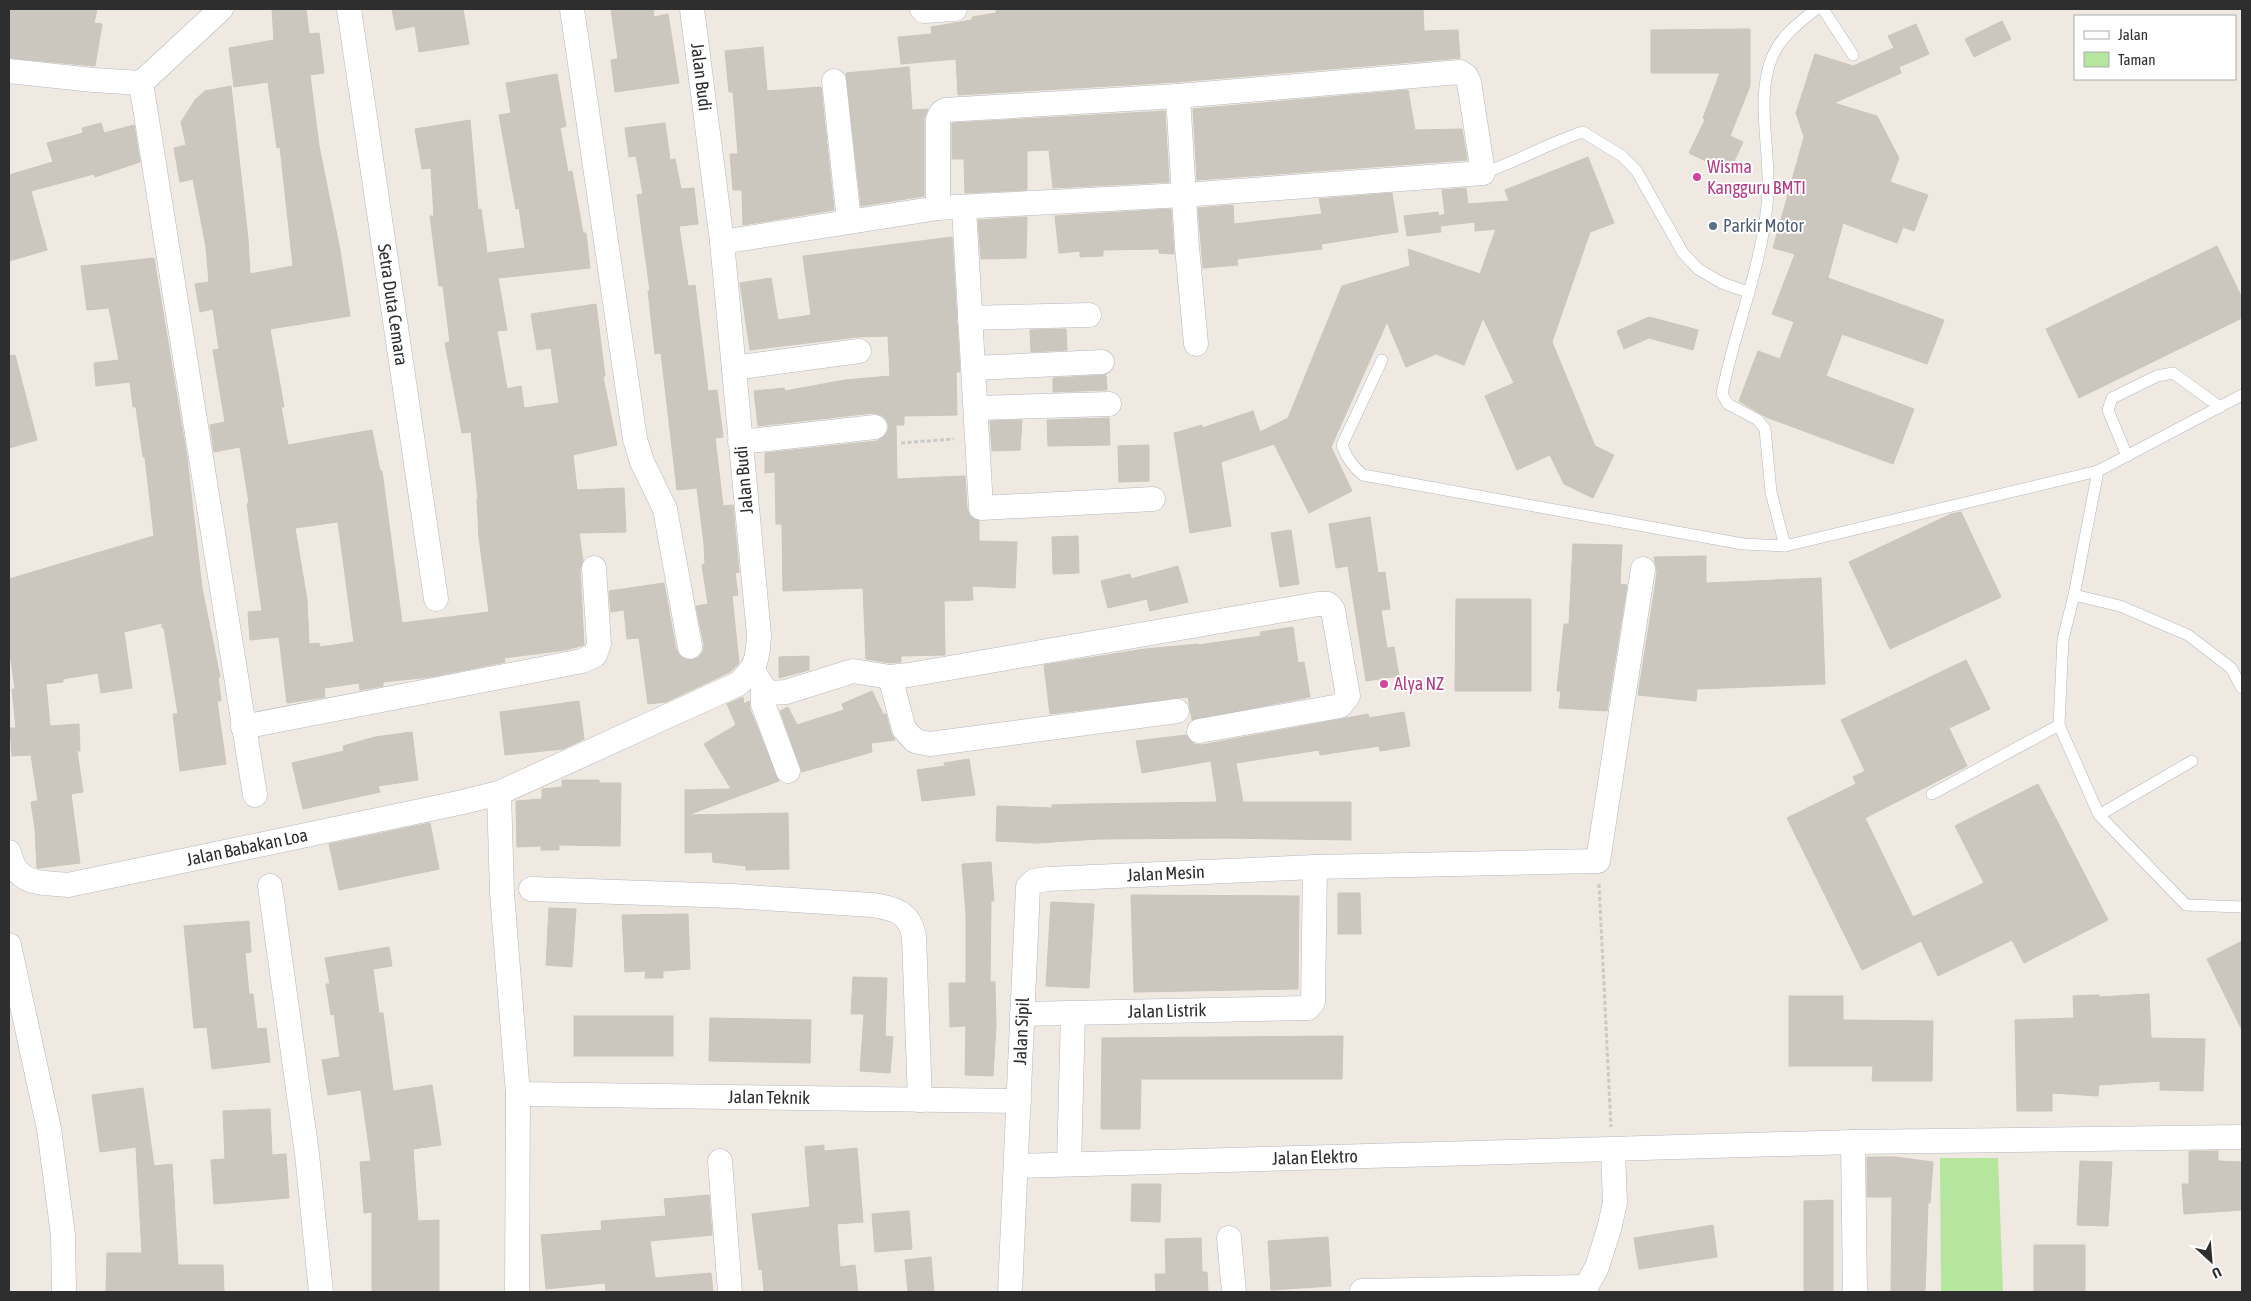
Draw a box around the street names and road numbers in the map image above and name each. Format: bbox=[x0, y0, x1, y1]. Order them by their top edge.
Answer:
street label: Jalan Budi bbox=[687, 42, 716, 112]
street label: Setra Duta Cemara bbox=[374, 243, 412, 367]
street label: Jalan Budi bbox=[730, 445, 757, 515]
street label: Jalan Babakan Loa bbox=[184, 824, 310, 870]
street label: Jalan Mesin bbox=[1126, 861, 1205, 885]
street label: Jalan Sipil bbox=[1009, 997, 1033, 1066]
street label: Jalan Listrik bbox=[1127, 999, 1207, 1022]
street label: Jalan Teknik bbox=[728, 1086, 810, 1108]
street label: Jalan Elektro bbox=[1272, 1145, 1358, 1169]

